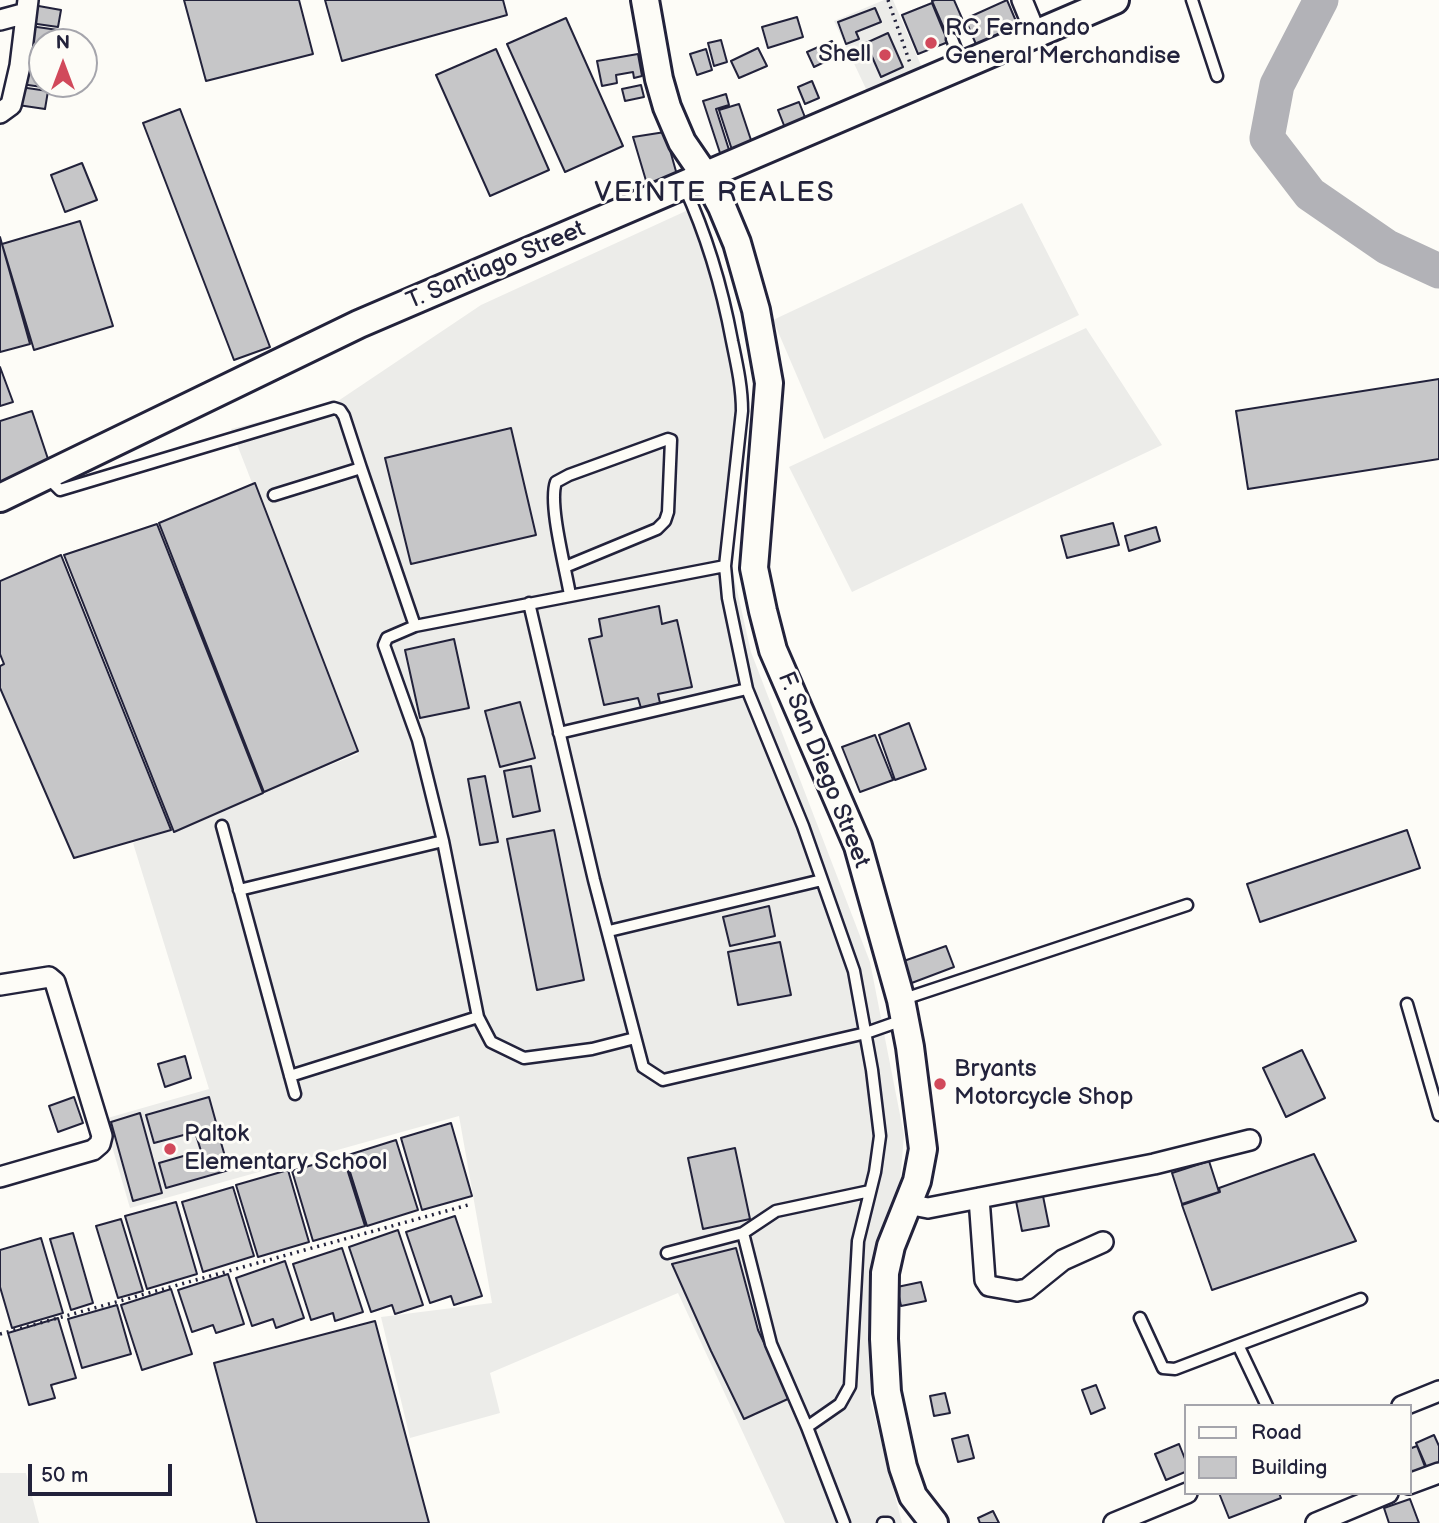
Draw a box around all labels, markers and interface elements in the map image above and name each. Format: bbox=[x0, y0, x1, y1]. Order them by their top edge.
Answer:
place label: RC Fernando General Merchandise bbox=[945, 15, 1180, 71]
north arrow bbox=[28, 28, 98, 98]
text: N bbox=[56, 32, 70, 55]
marker: RC Fernando General Merchandise bbox=[923, 35, 939, 51]
place label: Shell bbox=[818, 41, 871, 69]
marker: Shell bbox=[877, 47, 893, 63]
district label: VEINTE REALES bbox=[596, 177, 834, 211]
street label: T. Santiago Street bbox=[402, 215, 590, 317]
street label: F. San Diego Street bbox=[771, 668, 875, 872]
place label: Bryants Motorcycle Shop bbox=[954, 1056, 1133, 1112]
marker: Bryants Motorcycle Shop bbox=[932, 1076, 948, 1092]
place label: Paltok Elementary School bbox=[184, 1121, 387, 1177]
marker: Paltok Elementary School bbox=[162, 1141, 178, 1157]
legend bbox=[1184, 1404, 1411, 1495]
text: Road bbox=[1251, 1420, 1302, 1445]
scale bar bbox=[32, 1450, 175, 1494]
text: Building bbox=[1251, 1455, 1327, 1480]
text: 50 m bbox=[41, 1463, 88, 1488]

